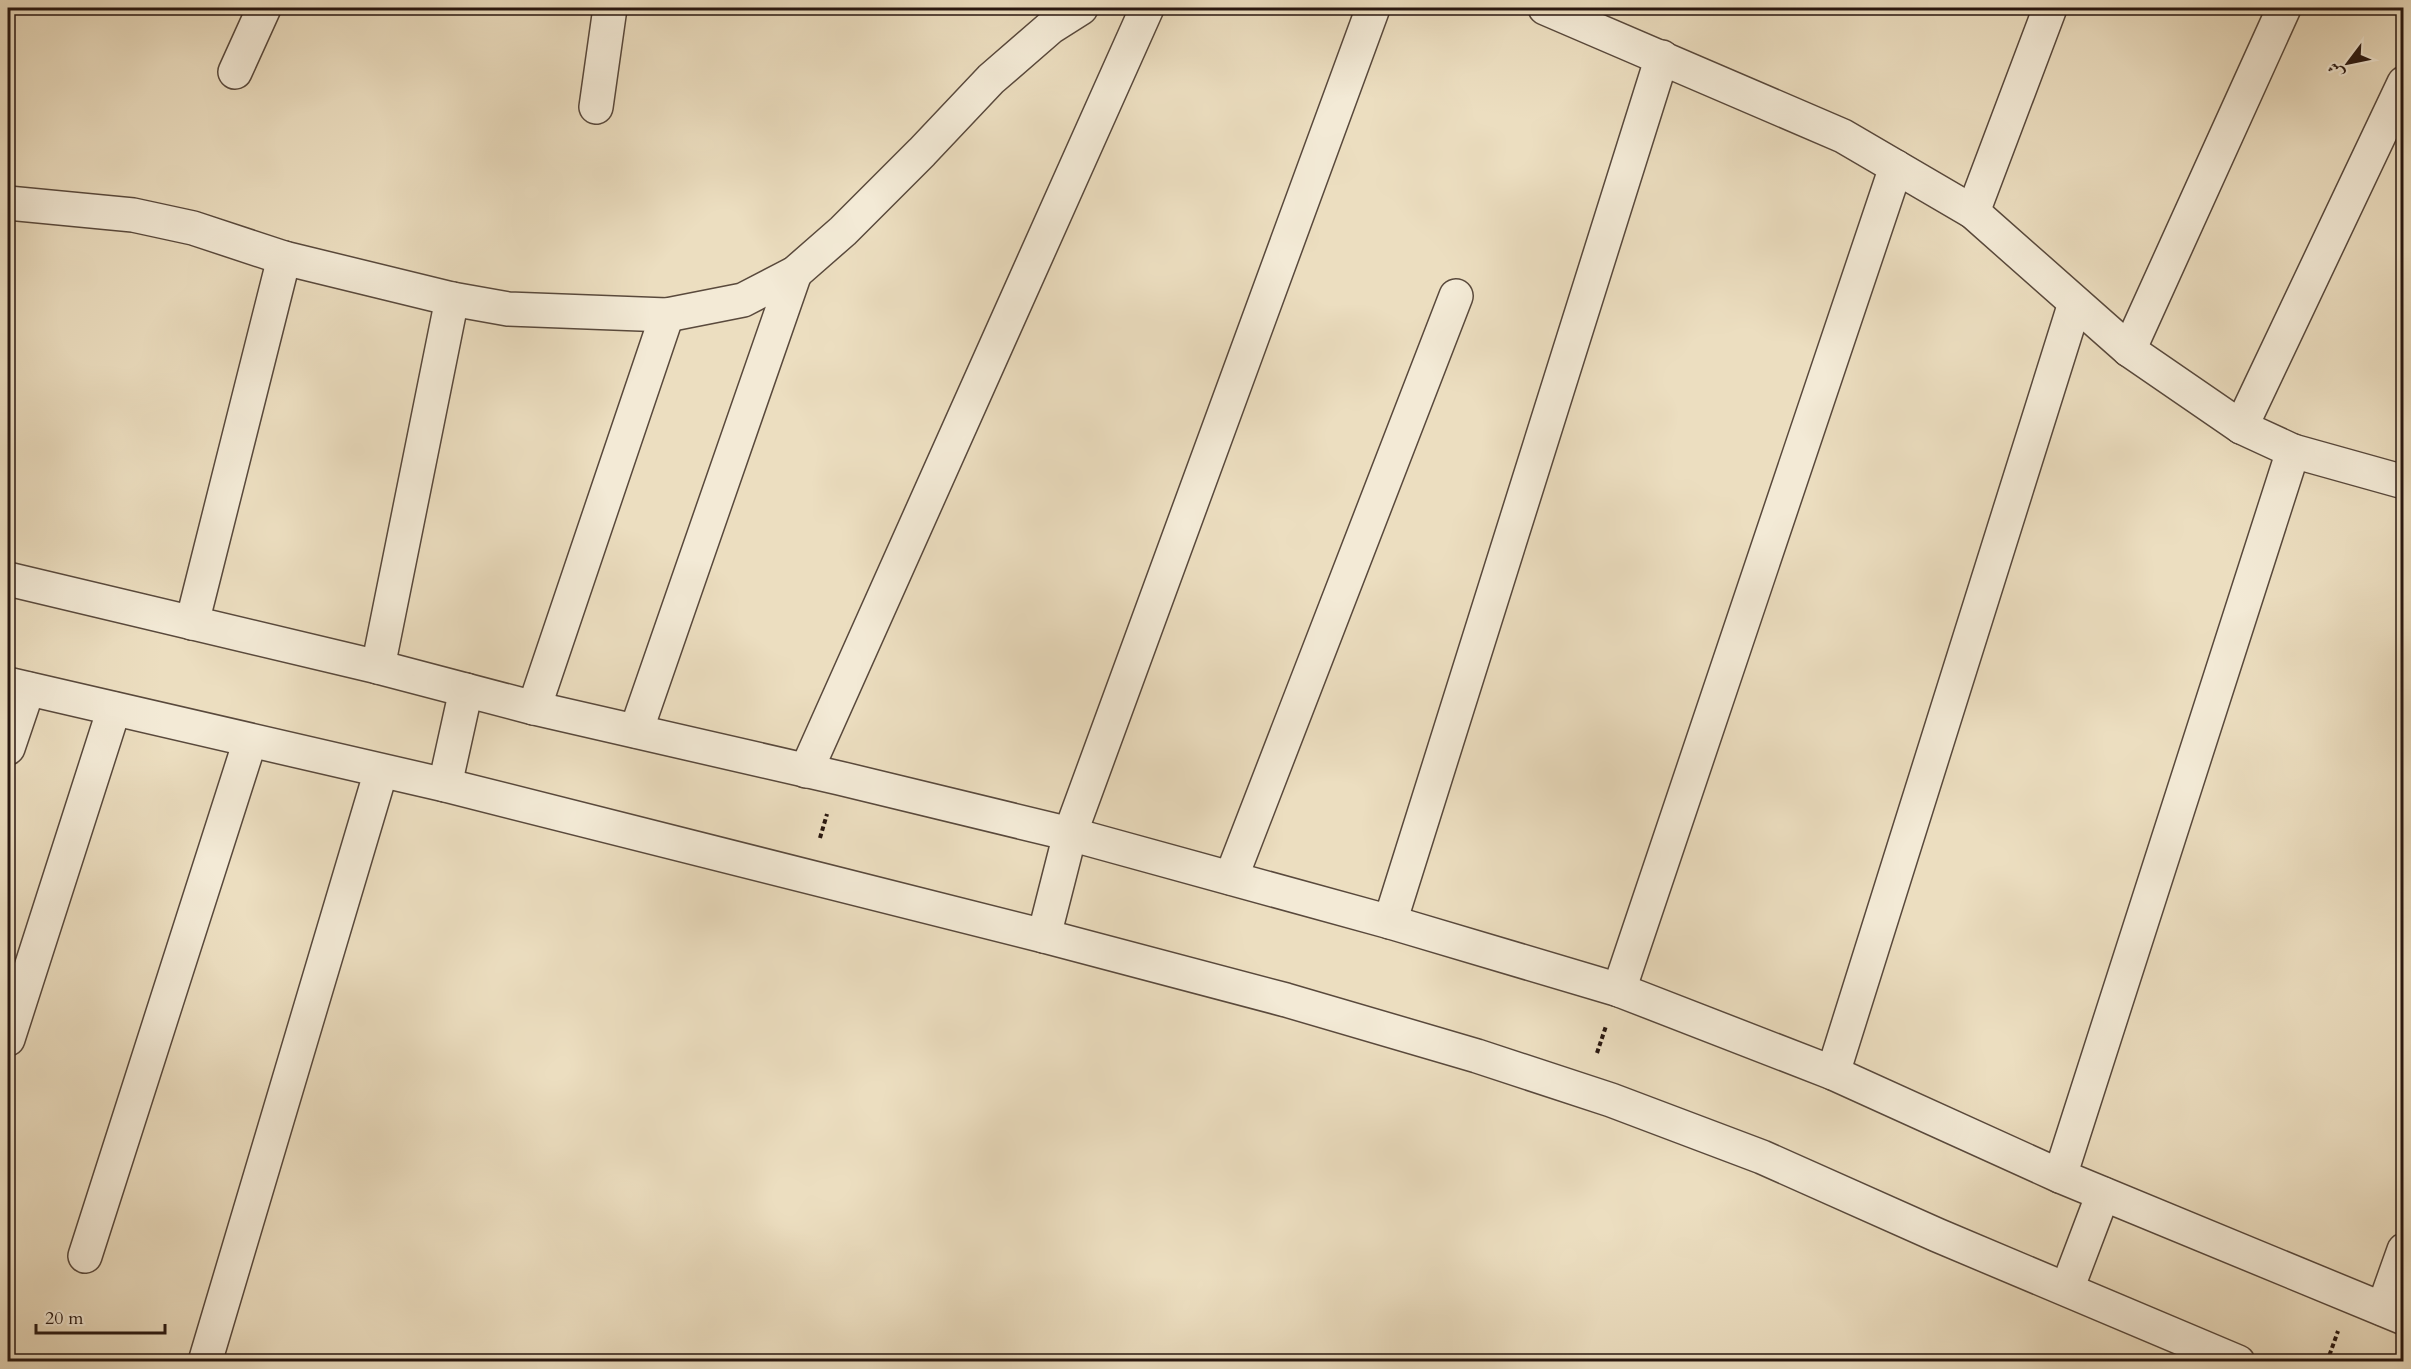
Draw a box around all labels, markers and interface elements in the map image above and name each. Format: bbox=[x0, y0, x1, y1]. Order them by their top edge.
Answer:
north arrow bbox=[2318, 33, 2378, 93]
text: ش bbox=[2323, 58, 2350, 83]
scale bar bbox=[36, 1297, 165, 1335]
text: 20 m bbox=[45, 1306, 84, 1331]

